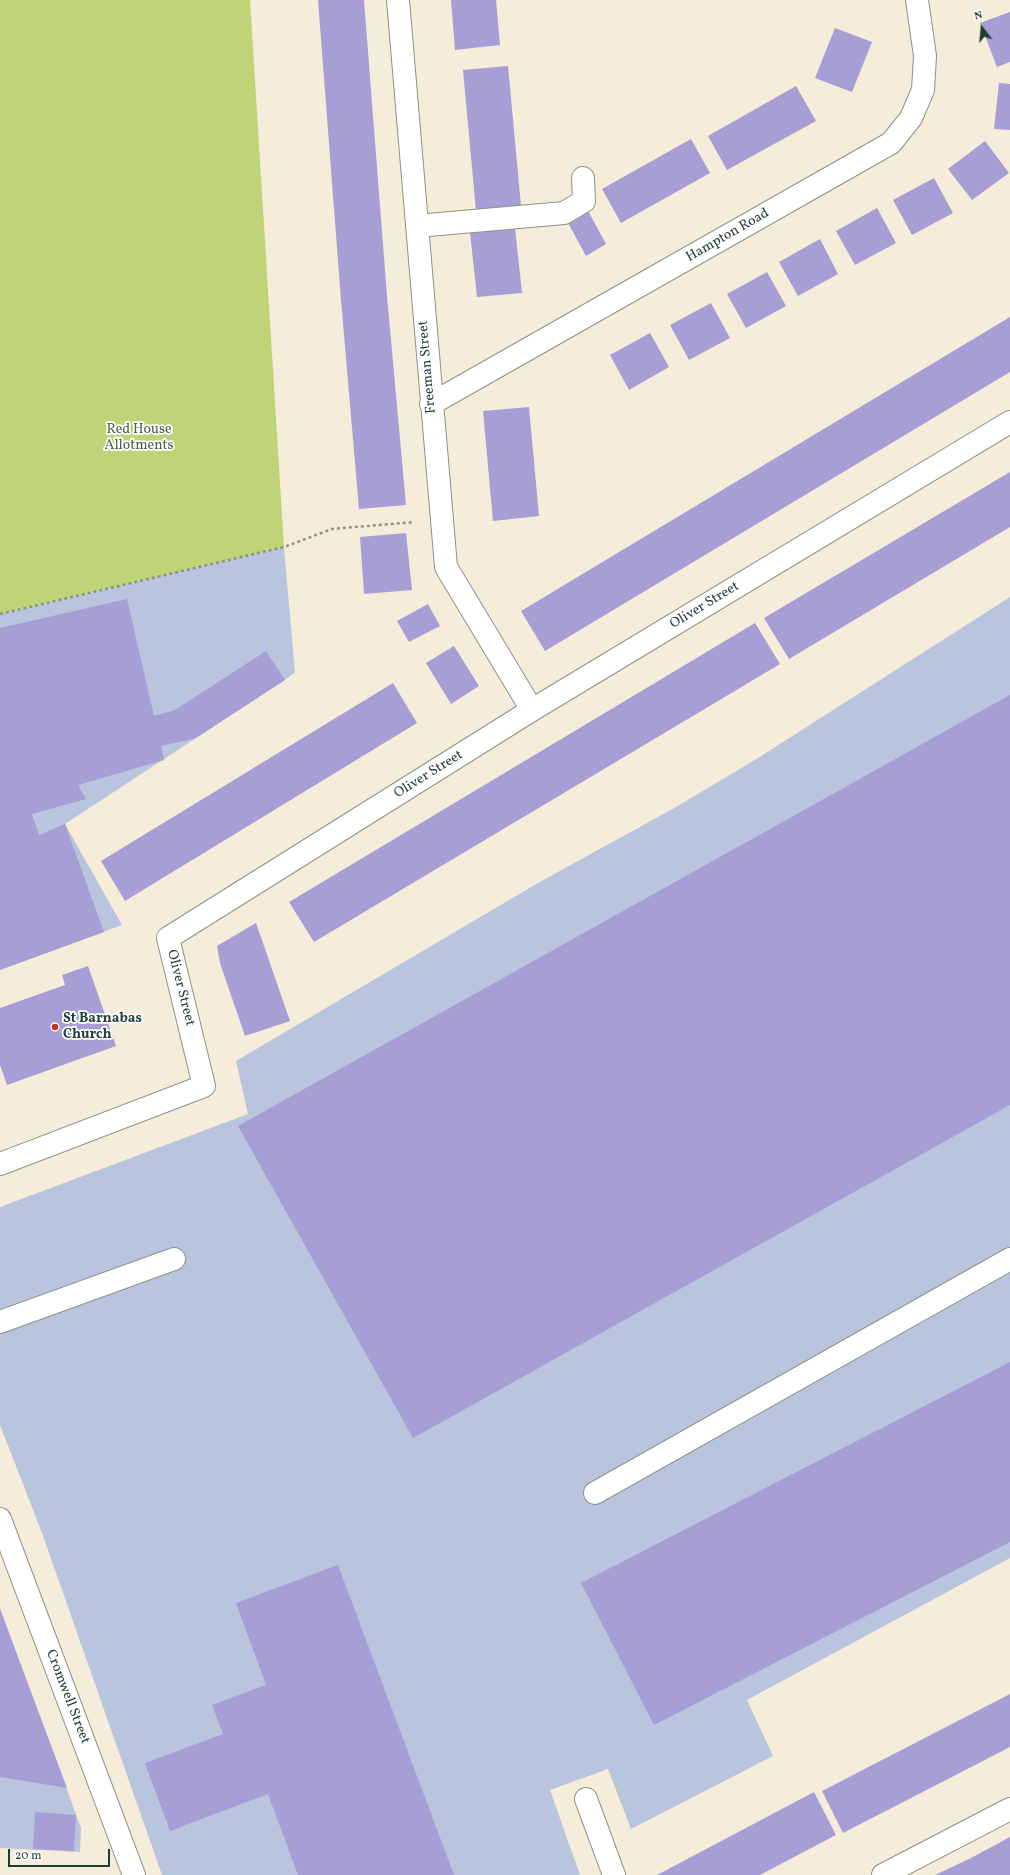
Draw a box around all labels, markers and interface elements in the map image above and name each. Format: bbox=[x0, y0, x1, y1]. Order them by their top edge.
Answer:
north arrow bbox=[962, 8, 1002, 48]
text: N bbox=[973, 8, 984, 24]
street label: Hampton Road bbox=[684, 205, 772, 267]
street label: Freeman Street bbox=[416, 320, 440, 414]
park label: Red House Allotments bbox=[105, 422, 173, 454]
street label: Oliver Street bbox=[667, 579, 743, 633]
street label: Oliver Street bbox=[392, 747, 466, 803]
street label: Oliver Street bbox=[162, 948, 198, 1028]
place label: St Barnabas Church bbox=[63, 1011, 142, 1044]
marker: St Barnabas Church bbox=[50, 1022, 60, 1032]
street label: Cromwell Street bbox=[41, 1648, 93, 1746]
scale bar bbox=[10, 1841, 112, 1867]
text: 20 m bbox=[15, 1848, 42, 1864]

